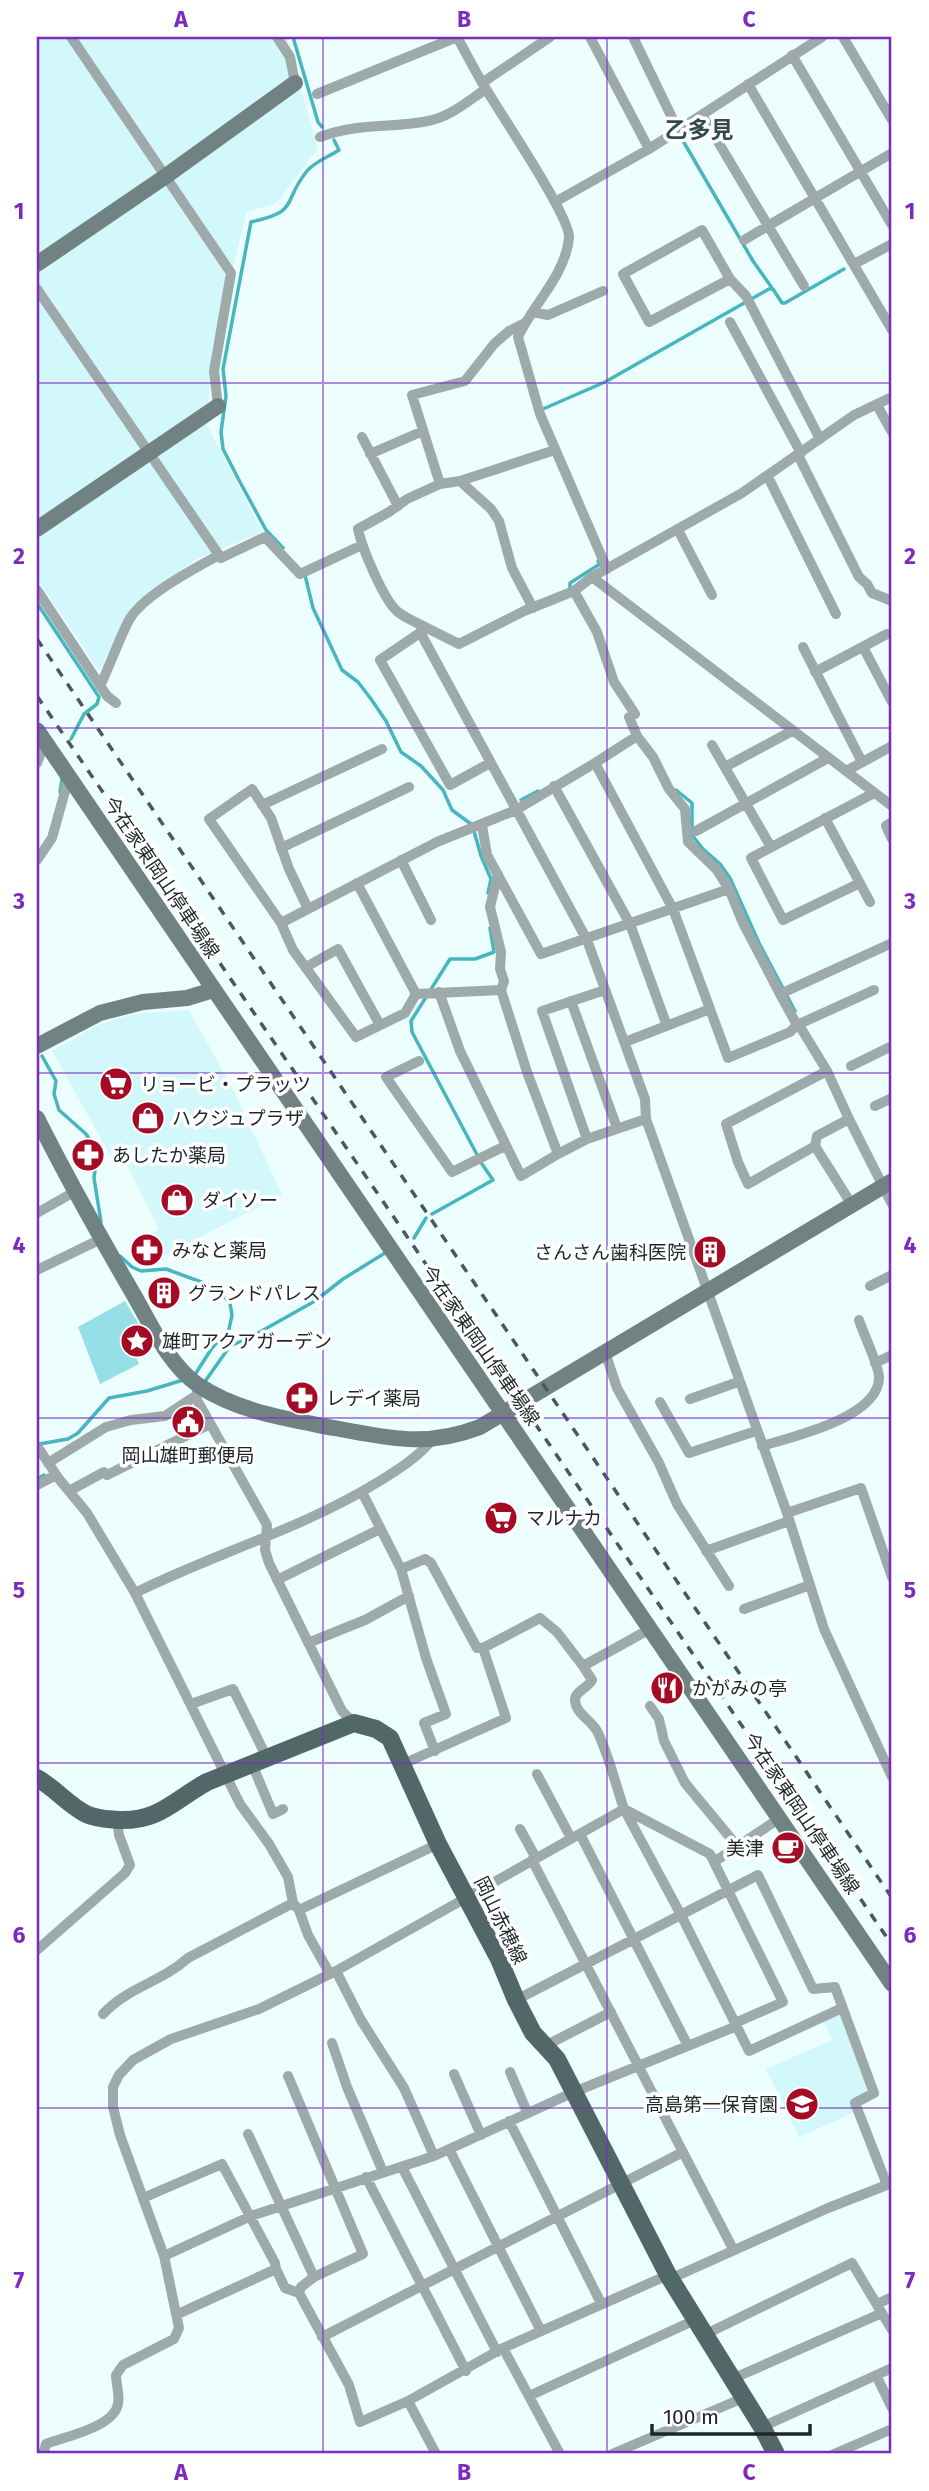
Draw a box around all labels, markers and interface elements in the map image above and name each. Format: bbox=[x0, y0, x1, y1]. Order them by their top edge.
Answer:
text: A bbox=[173, 5, 188, 33]
text: B bbox=[457, 5, 471, 33]
text: C bbox=[742, 5, 756, 33]
district label: 乙多見 bbox=[665, 116, 734, 144]
text: 1 bbox=[14, 197, 24, 225]
text: 1 bbox=[905, 197, 915, 225]
text: 2 bbox=[13, 542, 25, 570]
text: 2 bbox=[904, 542, 916, 570]
street label: 今在家東岡山停車場線 bbox=[99, 792, 224, 962]
text: 3 bbox=[12, 887, 25, 915]
text: 3 bbox=[903, 887, 916, 915]
supermarket icon: リョービ・プラッツ bbox=[97, 1065, 135, 1103]
place label: リョービ・プラッツ bbox=[140, 1073, 311, 1096]
shop icon: ハクジュプラザ bbox=[129, 1099, 167, 1137]
place label: ハクジュプラザ bbox=[172, 1107, 304, 1130]
pharmacy icon: あしたか薬局 bbox=[69, 1136, 107, 1174]
place label: あしたか薬局 bbox=[112, 1144, 226, 1167]
shop icon: ダイソー bbox=[158, 1181, 196, 1219]
place label: ダイソー bbox=[202, 1189, 278, 1212]
text: 4 bbox=[13, 1231, 26, 1259]
pharmacy icon: みなと薬局 bbox=[128, 1231, 166, 1269]
text: 4 bbox=[904, 1231, 917, 1259]
building icon: さんさん歯科医院 bbox=[691, 1233, 729, 1271]
place label: みなと薬局 bbox=[172, 1239, 267, 1262]
place label: さんさん歯科医院 bbox=[534, 1241, 686, 1264]
street label: 今在家東岡山停車場線 bbox=[417, 1261, 545, 1430]
building icon: グランドパレス bbox=[145, 1274, 183, 1312]
place label: グランドパレス bbox=[188, 1282, 321, 1305]
place icon: 雄町アクアガーデン bbox=[118, 1322, 156, 1360]
place label: 雄町アクアガーデン bbox=[162, 1330, 332, 1353]
pharmacy icon: レデイ薬局 bbox=[283, 1379, 321, 1417]
place label: レデイ薬局 bbox=[326, 1387, 421, 1410]
public building icon: 岡山雄町郵便局 bbox=[169, 1403, 207, 1441]
place label: 岡山雄町郵便局 bbox=[121, 1444, 255, 1467]
supermarket icon: マルナカ bbox=[482, 1499, 520, 1537]
place label: マルナカ bbox=[526, 1507, 602, 1530]
text: 5 bbox=[13, 1576, 25, 1604]
text: 5 bbox=[904, 1576, 916, 1604]
restaurant icon: かがみの亭 bbox=[648, 1669, 686, 1707]
place label: かがみの亭 bbox=[692, 1677, 787, 1700]
street label: 今在家東岡山停車場線 bbox=[739, 1728, 864, 1898]
cafe icon: 美津 bbox=[769, 1829, 807, 1867]
place label: 美津 bbox=[726, 1837, 764, 1860]
street label: 岡山赤穂線 bbox=[469, 1872, 532, 1968]
text: 6 bbox=[13, 1921, 26, 1949]
text: 6 bbox=[904, 1921, 917, 1949]
school or university icon: 高島第一保育園 bbox=[783, 2085, 821, 2123]
place label: 高島第一保育園 bbox=[645, 2093, 778, 2116]
text: 7 bbox=[14, 2266, 25, 2294]
text: 7 bbox=[905, 2266, 916, 2294]
scale bar bbox=[652, 2393, 810, 2437]
text: 100 m bbox=[663, 2404, 719, 2430]
text: A bbox=[173, 2458, 188, 2486]
text: B bbox=[457, 2458, 471, 2486]
text: C bbox=[742, 2458, 756, 2486]

